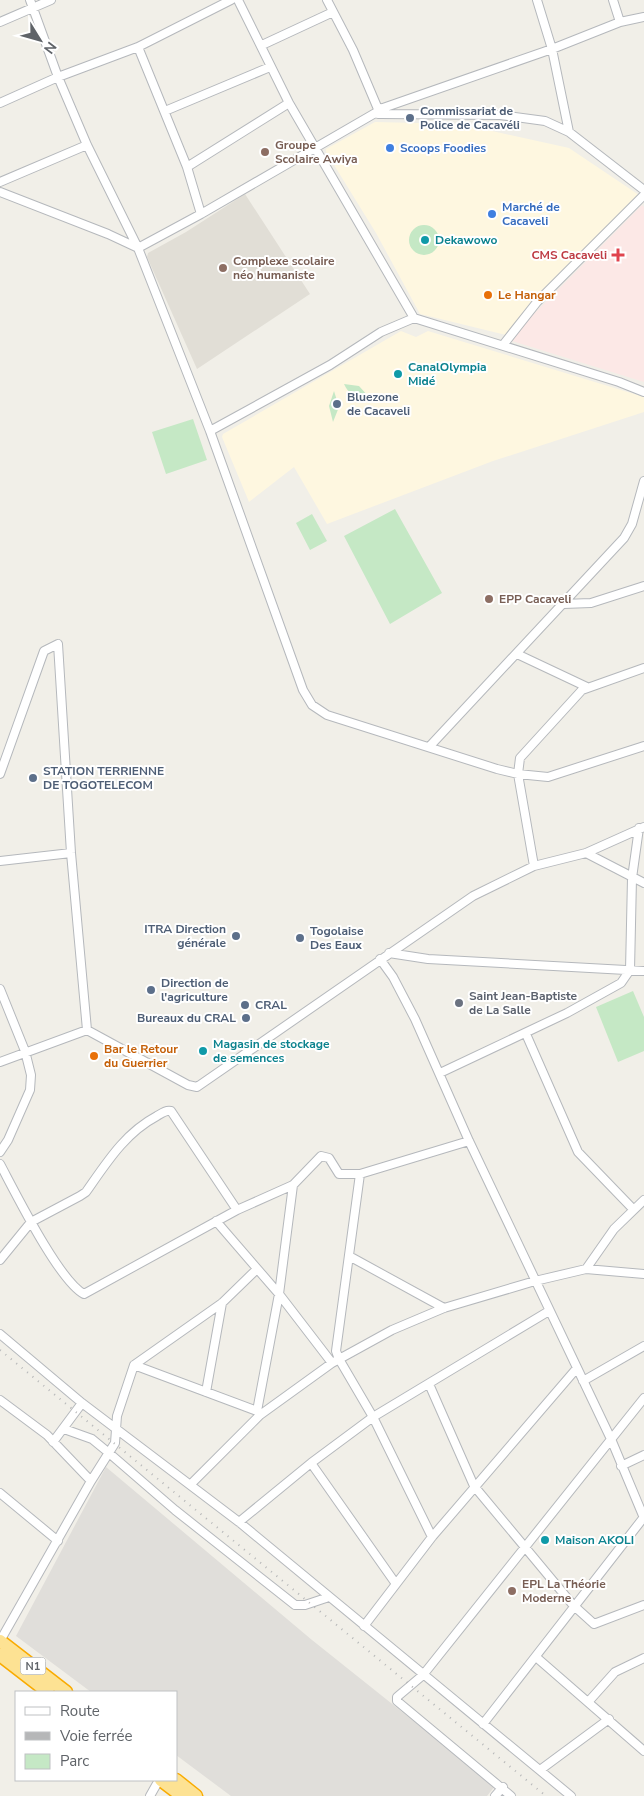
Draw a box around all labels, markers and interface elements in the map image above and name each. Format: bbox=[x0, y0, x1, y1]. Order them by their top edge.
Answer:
north arrow bbox=[15, 15, 65, 65]
text: N bbox=[39, 38, 61, 57]
place label: Commissariat de Police de Cacavéli bbox=[420, 103, 520, 133]
marker: Commissariat de Police de Cacavéli bbox=[404, 112, 416, 124]
place label: Groupe Scolaire Awiya bbox=[275, 137, 357, 167]
place label: Scoops Foodies bbox=[400, 140, 486, 156]
marker: Scoops Foodies bbox=[384, 142, 396, 154]
marker: Groupe Scolaire Awiya bbox=[259, 146, 271, 158]
place label: Marché de Cacaveli bbox=[502, 199, 560, 229]
marker: Marché de Cacaveli bbox=[486, 208, 498, 220]
place label: Dekawowo bbox=[435, 232, 498, 248]
marker: Dekawowo bbox=[419, 234, 431, 246]
place label: CMS Cacaveli bbox=[531, 247, 607, 263]
marker: CMS Cacaveli bbox=[611, 248, 625, 262]
place label: Complexe scolaire néo humaniste bbox=[233, 253, 335, 283]
marker: Complexe scolaire néo humaniste bbox=[217, 262, 229, 274]
place label: Le Hangar bbox=[498, 287, 556, 303]
marker: Le Hangar bbox=[482, 289, 494, 301]
place label: CanalOlympia Midé bbox=[408, 359, 487, 389]
marker: CanalOlympia Midé bbox=[392, 368, 404, 380]
place label: Bluezone de Cacaveli bbox=[347, 389, 410, 419]
marker: Bluezone de Cacaveli bbox=[331, 398, 343, 410]
place label: EPP Cacaveli bbox=[499, 591, 571, 607]
marker: EPP Cacaveli bbox=[483, 593, 495, 605]
place label: STATION TERRIENNE DE TOGOTELECOM bbox=[43, 763, 164, 793]
marker: STATION TERRIENNE DE TOGOTELECOM bbox=[27, 772, 39, 784]
place label: ITRA Direction générale bbox=[144, 921, 226, 951]
place label: Togolaise Des Eaux bbox=[310, 923, 364, 953]
marker: ITRA Direction générale bbox=[230, 930, 242, 942]
marker: Togolaise Des Eaux bbox=[294, 932, 306, 944]
place label: Direction de l'agriculture bbox=[161, 975, 229, 1005]
marker: Direction de l'agriculture bbox=[145, 984, 157, 996]
place label: Saint Jean-Baptiste de La Salle bbox=[469, 988, 578, 1018]
place label: CRAL bbox=[255, 997, 287, 1013]
marker: Saint Jean-Baptiste de La Salle bbox=[453, 997, 465, 1009]
marker: CRAL bbox=[239, 999, 251, 1011]
place label: Bureaux du CRAL bbox=[137, 1010, 236, 1026]
marker: Bureaux du CRAL bbox=[240, 1012, 252, 1024]
place label: Magasin de stockage de semences bbox=[213, 1036, 330, 1066]
place label: Bar le Retour du Guerrier bbox=[104, 1041, 178, 1071]
marker: Magasin de stockage de semences bbox=[197, 1045, 209, 1057]
marker: Bar le Retour du Guerrier bbox=[88, 1050, 100, 1062]
place label: Maison AKOLI bbox=[555, 1532, 634, 1548]
marker: Maison AKOLI bbox=[539, 1534, 551, 1546]
place label: EPL La Théorie Moderne bbox=[522, 1576, 606, 1606]
marker: EPL La Théorie Moderne bbox=[506, 1585, 518, 1597]
road number: N1 bbox=[20, 1658, 46, 1674]
legend bbox=[15, 1691, 178, 1781]
text: Route bbox=[60, 1701, 100, 1721]
text: Voie ferrée bbox=[59, 1726, 132, 1746]
text: Parc bbox=[60, 1751, 89, 1771]

